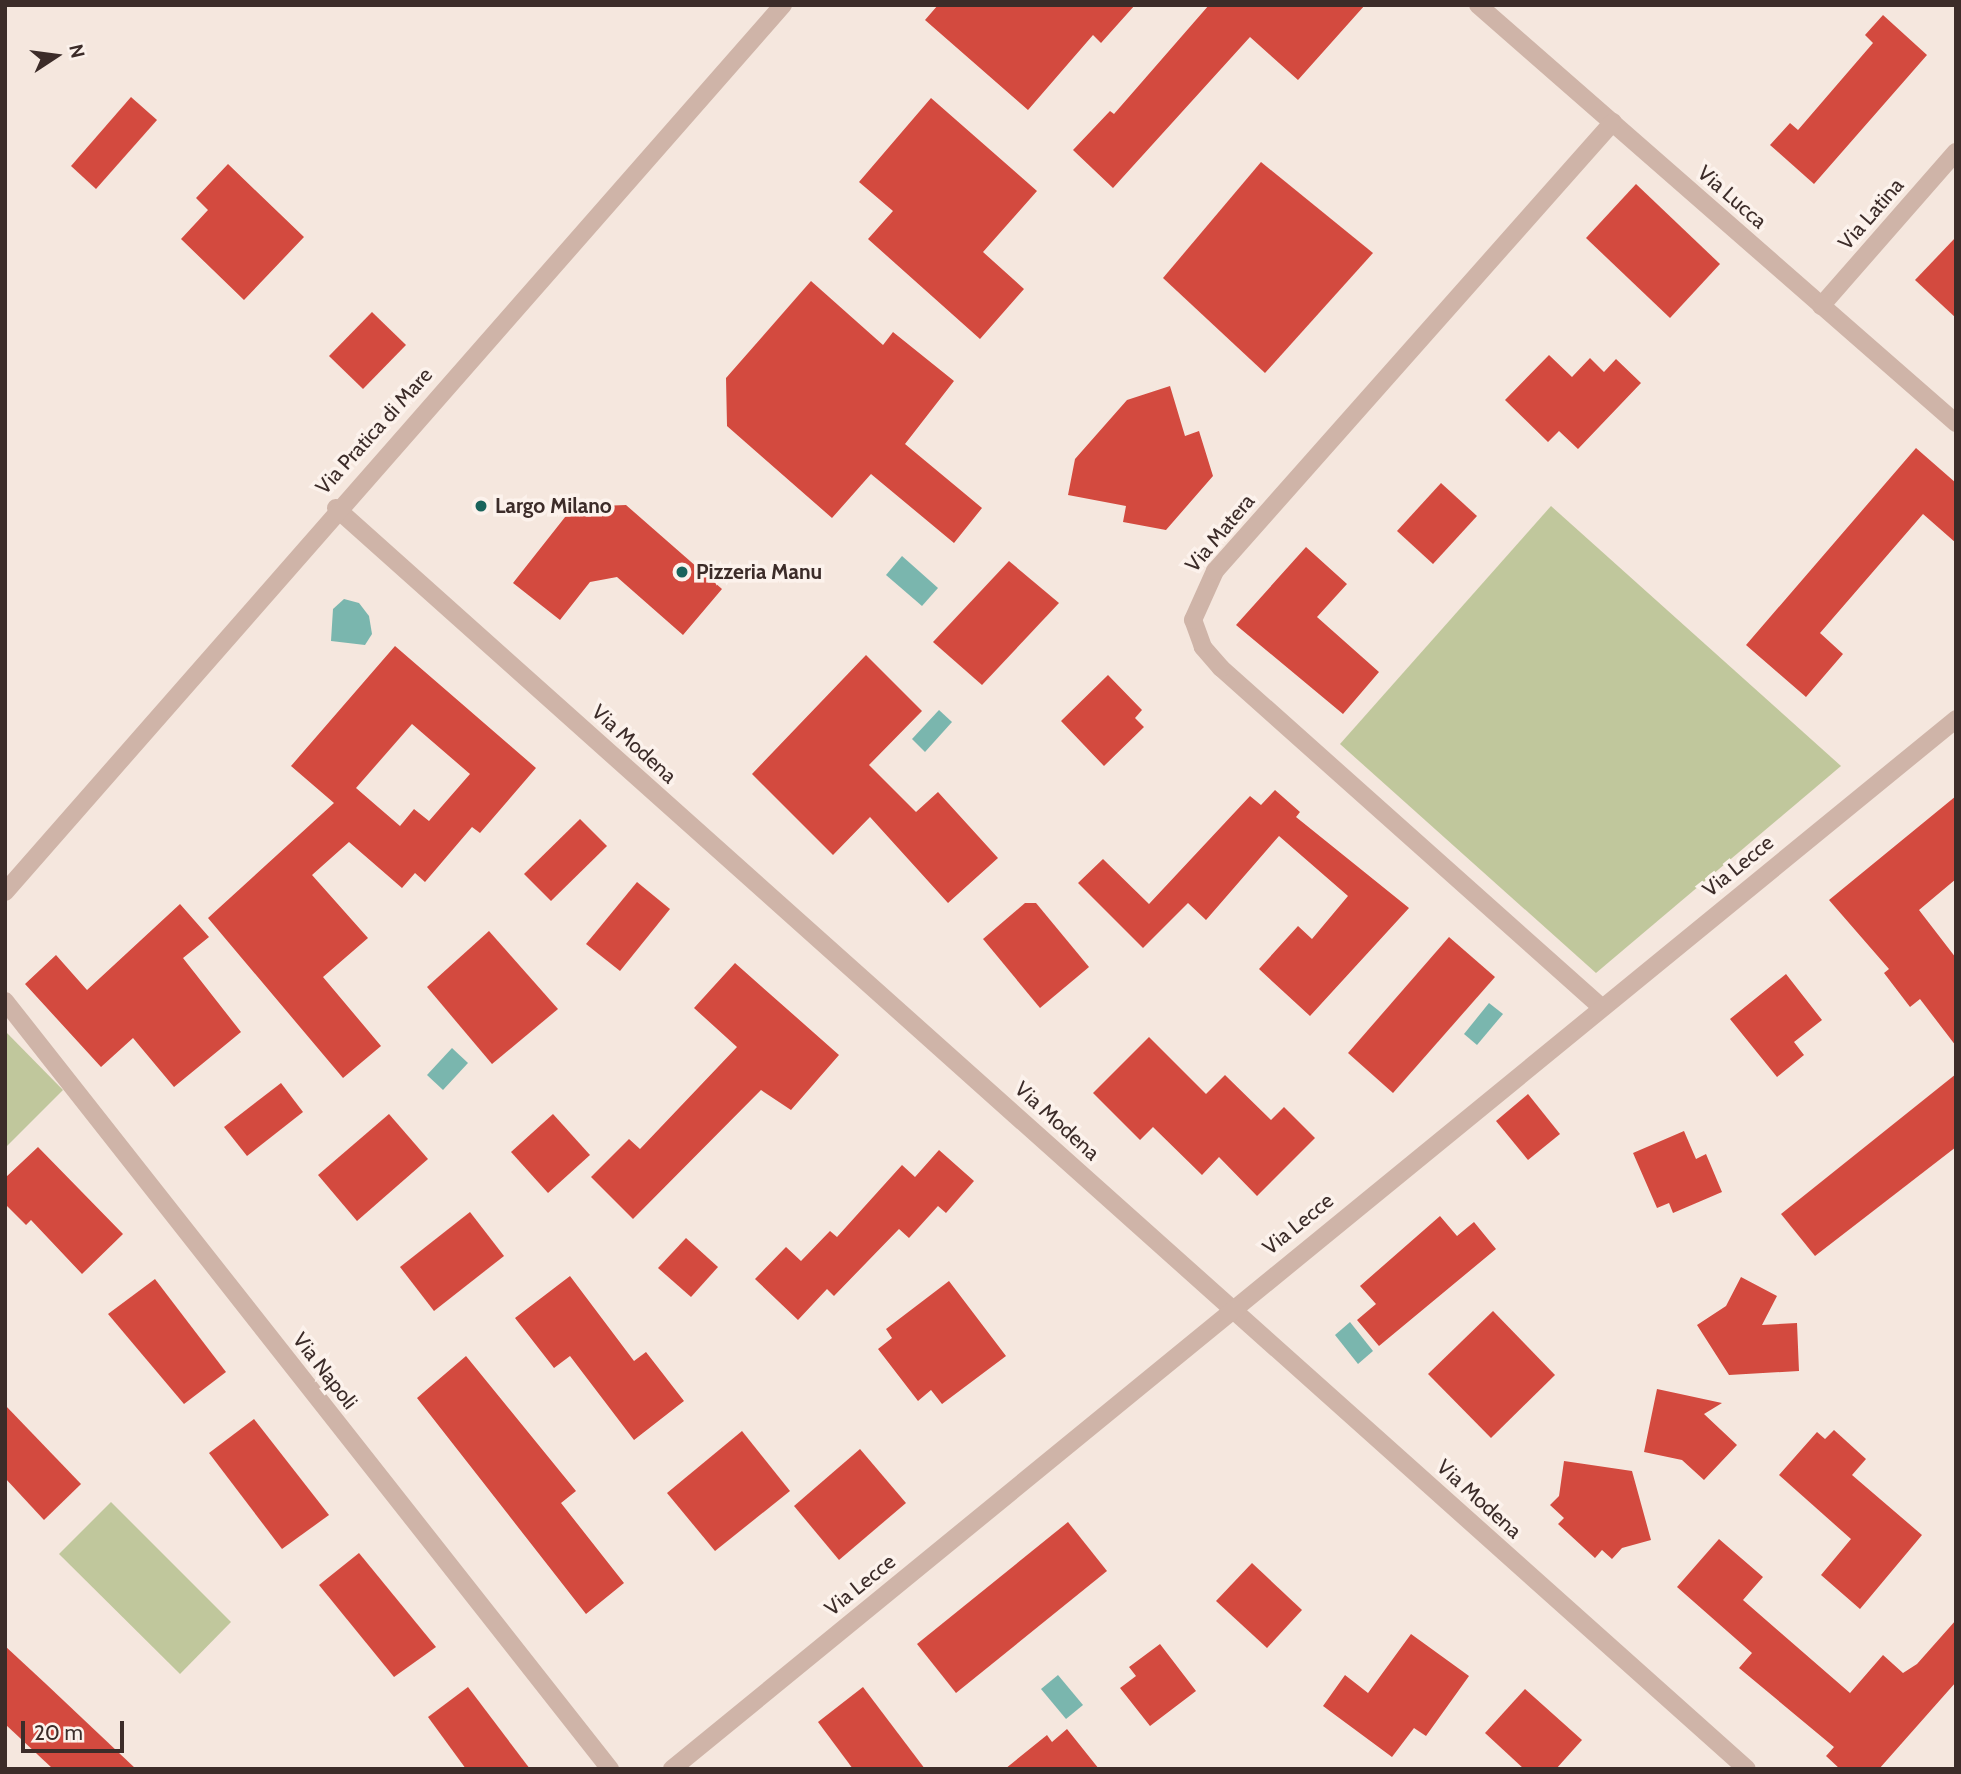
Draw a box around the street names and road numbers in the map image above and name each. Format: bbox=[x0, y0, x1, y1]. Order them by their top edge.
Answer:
street label: Via Lucca bbox=[1692, 160, 1772, 234]
street label: Via Latina bbox=[1833, 173, 1909, 255]
street label: Via Pratica di Mare bbox=[310, 362, 438, 500]
street label: Via Matera bbox=[1180, 489, 1260, 577]
street label: Via Modena bbox=[586, 699, 682, 789]
street label: Via Lecce bbox=[1698, 830, 1778, 902]
street label: Via Modena bbox=[1009, 1076, 1105, 1166]
street label: Via Lecce bbox=[1258, 1188, 1338, 1260]
street label: Via Napoli bbox=[287, 1328, 363, 1414]
street label: Via Modena bbox=[1431, 1454, 1527, 1544]
street label: Via Lecce bbox=[820, 1549, 900, 1621]

